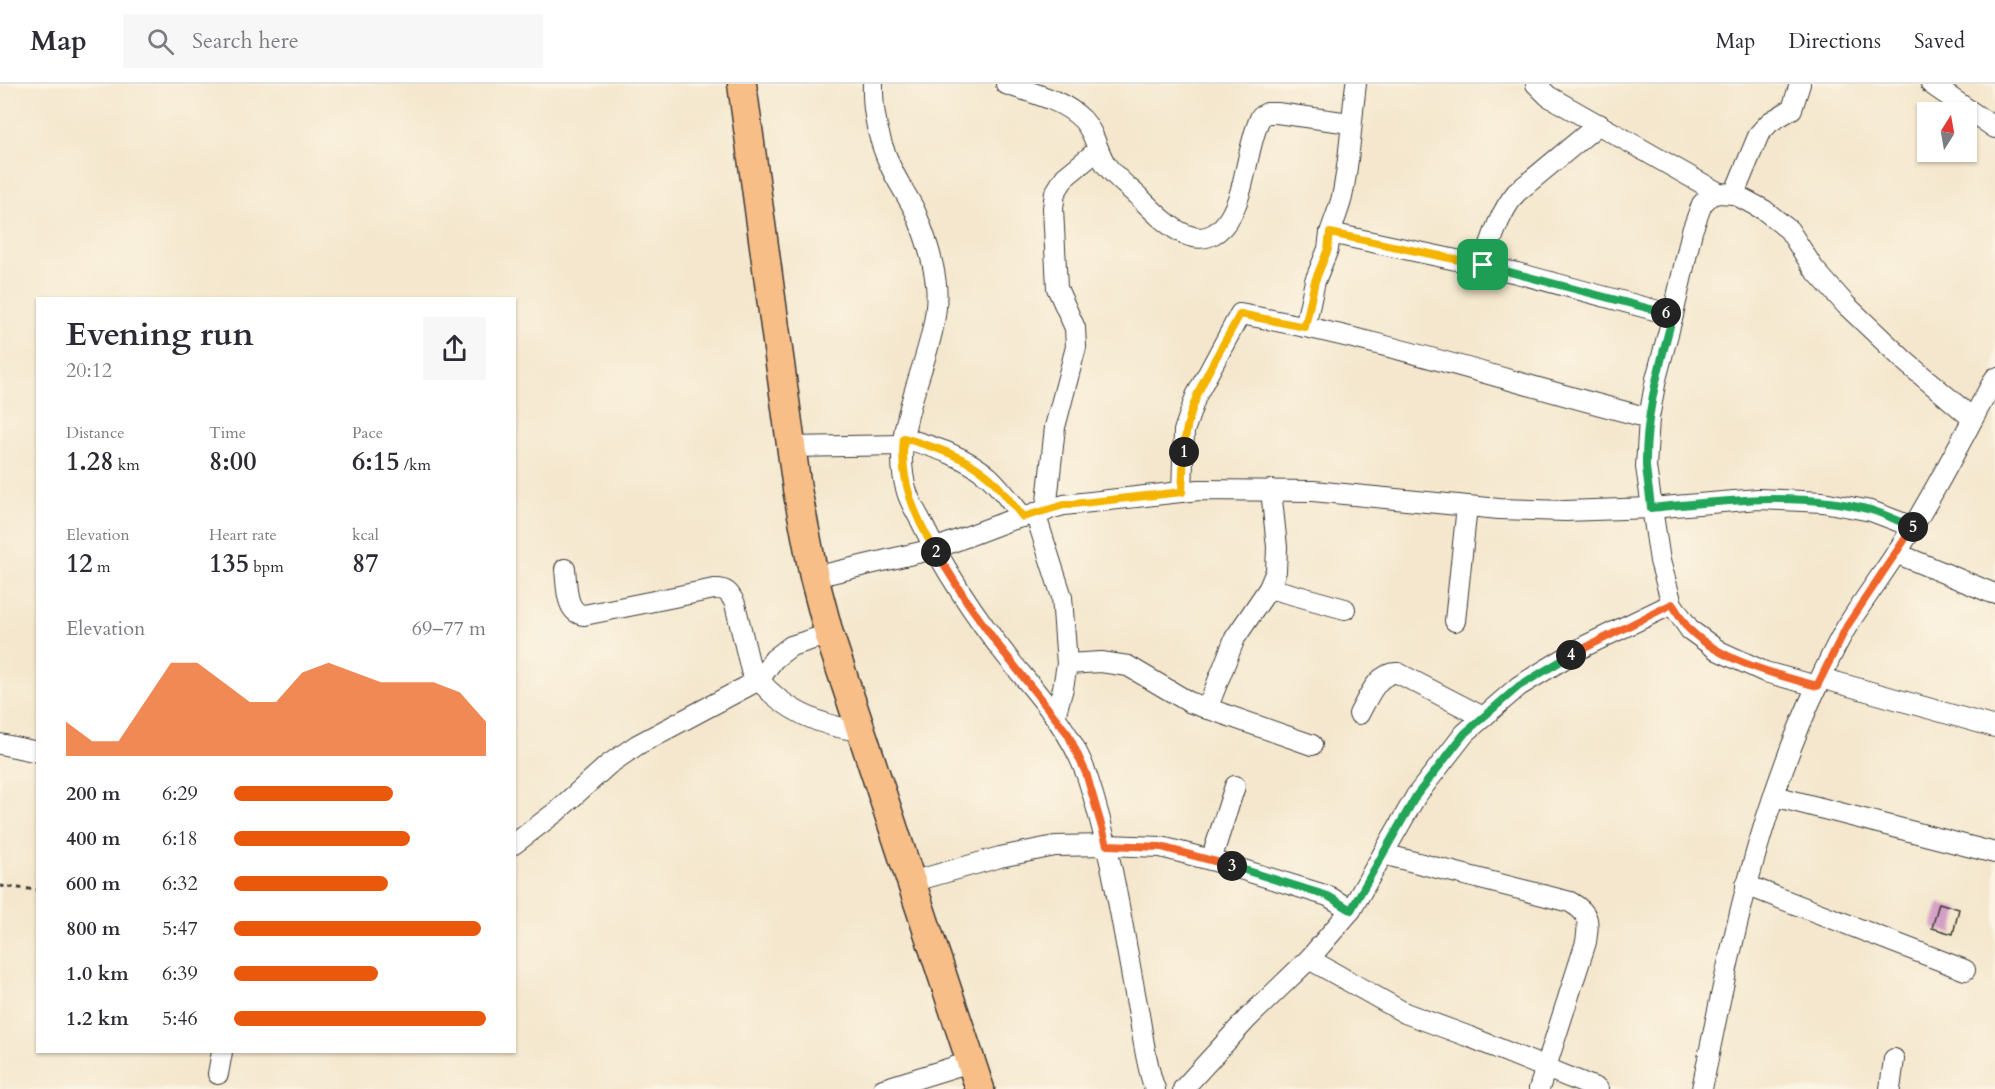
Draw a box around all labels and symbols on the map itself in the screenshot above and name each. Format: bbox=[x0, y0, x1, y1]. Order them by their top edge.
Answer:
north arrow bbox=[1917, 102, 1977, 162]
pin bbox=[1457, 239, 1508, 290]
pin: 6 bbox=[1651, 298, 1681, 328]
pin: 1 bbox=[1169, 437, 1199, 467]
pin: 5 bbox=[1898, 512, 1928, 542]
pin: 2 bbox=[921, 537, 951, 567]
pin: 4 bbox=[1556, 640, 1586, 670]
pin: 3 bbox=[1217, 851, 1247, 881]

